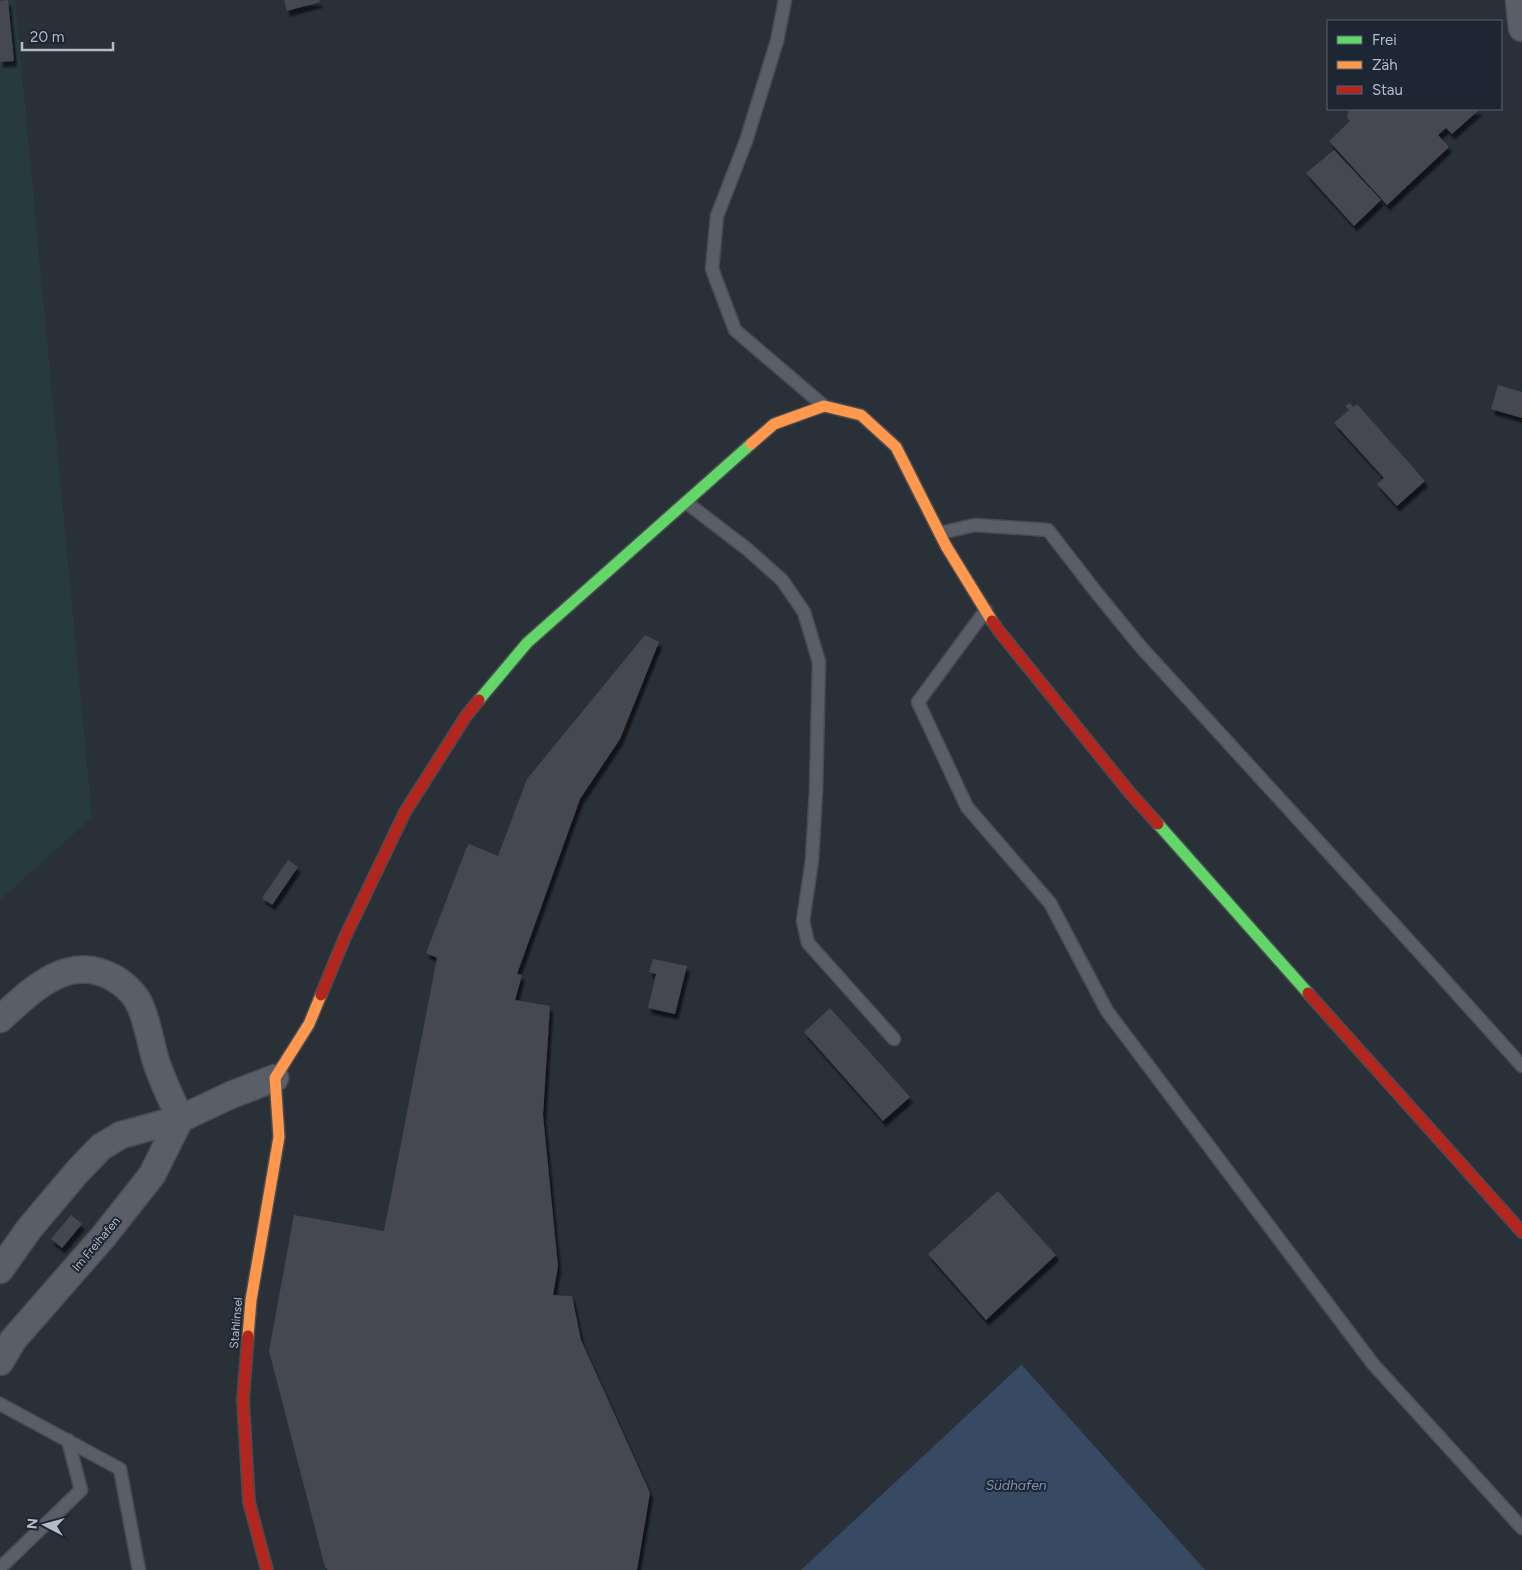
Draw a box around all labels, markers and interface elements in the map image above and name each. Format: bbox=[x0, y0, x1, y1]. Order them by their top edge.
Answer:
scale bar bbox=[22, 20, 114, 52]
legend bbox=[1327, 20, 1502, 110]
text: 20 m bbox=[30, 28, 64, 46]
text: Frei bbox=[1372, 31, 1397, 49]
text: Zäh bbox=[1372, 56, 1398, 74]
text: Stau bbox=[1372, 81, 1403, 99]
street label: Im Freihafen bbox=[69, 1214, 123, 1274]
street label: Stahlinsel bbox=[227, 1297, 245, 1349]
water label: Südhafen bbox=[985, 1477, 1047, 1494]
north arrow bbox=[20, 1500, 70, 1550]
text: N bbox=[24, 1517, 42, 1530]

